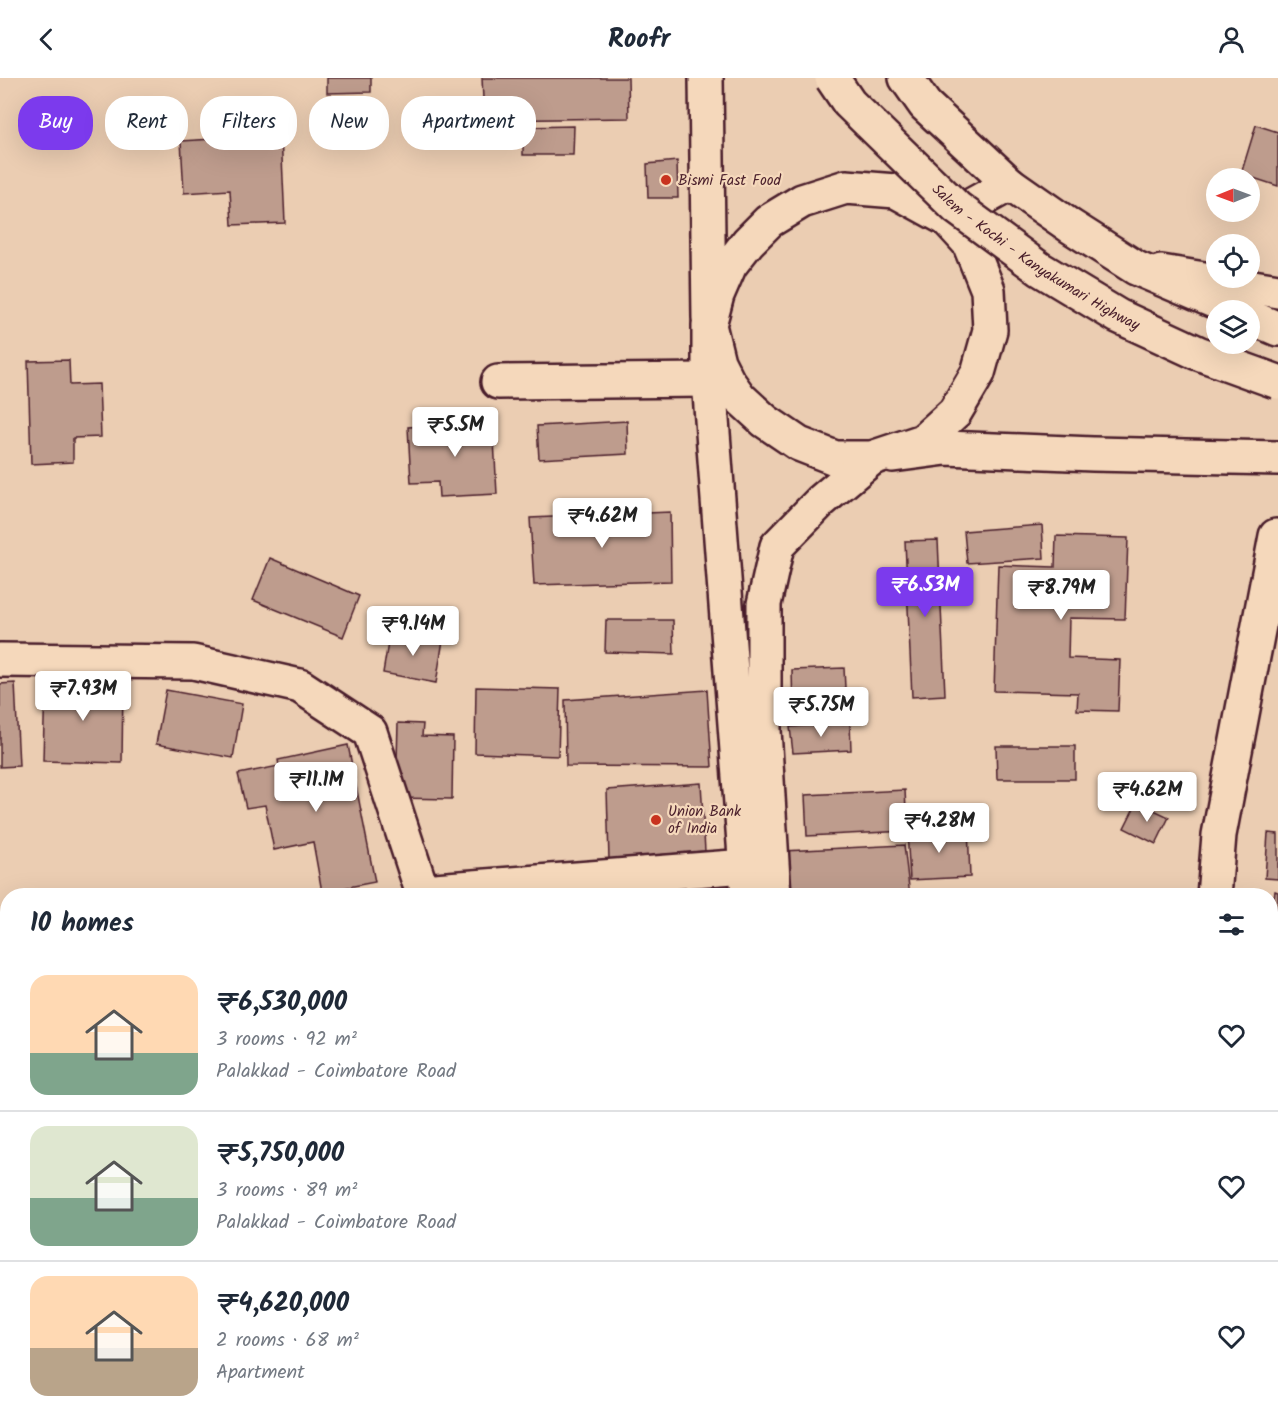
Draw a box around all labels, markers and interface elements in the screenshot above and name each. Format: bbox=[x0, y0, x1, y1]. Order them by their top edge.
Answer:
text: Roofr bbox=[608, 18, 670, 61]
icon: back bbox=[30, 23, 63, 56]
icon: person bbox=[1215, 23, 1248, 56]
chip: Buy bbox=[18, 96, 93, 150]
chip: Rent bbox=[105, 96, 188, 150]
chip: Filters bbox=[200, 96, 297, 150]
chip: New bbox=[309, 96, 389, 150]
chip: Apartment bbox=[401, 96, 536, 150]
north arrow bbox=[1206, 168, 1260, 222]
map controls bbox=[1206, 168, 1260, 354]
place label: Bismi Fast Food bbox=[678, 169, 782, 193]
marker: Bismi Fast Food bbox=[659, 173, 673, 187]
street label: Salem - Kochi - Kanyakumari Highway bbox=[926, 179, 1144, 338]
button: locate bbox=[1206, 234, 1260, 288]
button: layers bbox=[1206, 300, 1260, 354]
pin: ₹5.5M bbox=[413, 407, 497, 458]
text: ₹5.5M bbox=[426, 410, 484, 442]
pin: ₹4.62M bbox=[553, 498, 651, 549]
text: ₹4.62M bbox=[567, 501, 637, 533]
pin: ₹6.53M bbox=[876, 567, 974, 618]
text: ₹6.53M bbox=[890, 570, 960, 602]
pin: ₹8.79M bbox=[1012, 570, 1110, 621]
text: ₹8.79M bbox=[1027, 573, 1095, 605]
pin: ₹9.14M bbox=[364, 606, 462, 657]
text: ₹9.14M bbox=[381, 609, 445, 641]
pin: ₹7.93M bbox=[34, 671, 132, 722]
text: ₹7.93M bbox=[49, 674, 117, 706]
pin: ₹5.75M bbox=[772, 687, 870, 738]
text: ₹5.75M bbox=[788, 690, 854, 722]
pin: ₹11.1M bbox=[267, 762, 365, 813]
text: ₹11.1M bbox=[288, 765, 344, 797]
pin: ₹4.62M bbox=[1098, 772, 1196, 823]
text: ₹4.62M bbox=[1112, 775, 1182, 807]
place label: Union Bank of India bbox=[668, 800, 742, 841]
pin: ₹4.28M bbox=[890, 803, 988, 854]
text: ₹4.28M bbox=[903, 806, 975, 838]
marker: Union Bank of India bbox=[649, 813, 663, 827]
text: 10 homes bbox=[30, 903, 134, 945]
icon: filters bbox=[1215, 908, 1248, 941]
text: ₹6,530,000 bbox=[216, 982, 347, 1024]
icon: home bbox=[78, 999, 150, 1071]
icon: heart bbox=[1215, 1019, 1248, 1052]
text: 3 rooms · 92 m² bbox=[216, 1024, 357, 1056]
text: Palakkad - Coimbatore Road bbox=[216, 1056, 456, 1088]
text: ₹5,750,000 bbox=[216, 1133, 344, 1175]
icon: home bbox=[78, 1150, 150, 1222]
icon: heart bbox=[1215, 1170, 1248, 1203]
text: 3 rooms · 89 m² bbox=[216, 1175, 357, 1207]
text: Palakkad - Coimbatore Road bbox=[216, 1207, 456, 1239]
text: ₹4,620,000 bbox=[216, 1283, 349, 1325]
icon: home bbox=[78, 1300, 150, 1372]
icon: heart bbox=[1215, 1320, 1248, 1353]
text: 2 rooms · 68 m² bbox=[216, 1325, 359, 1357]
text: Apartment bbox=[216, 1357, 305, 1389]

